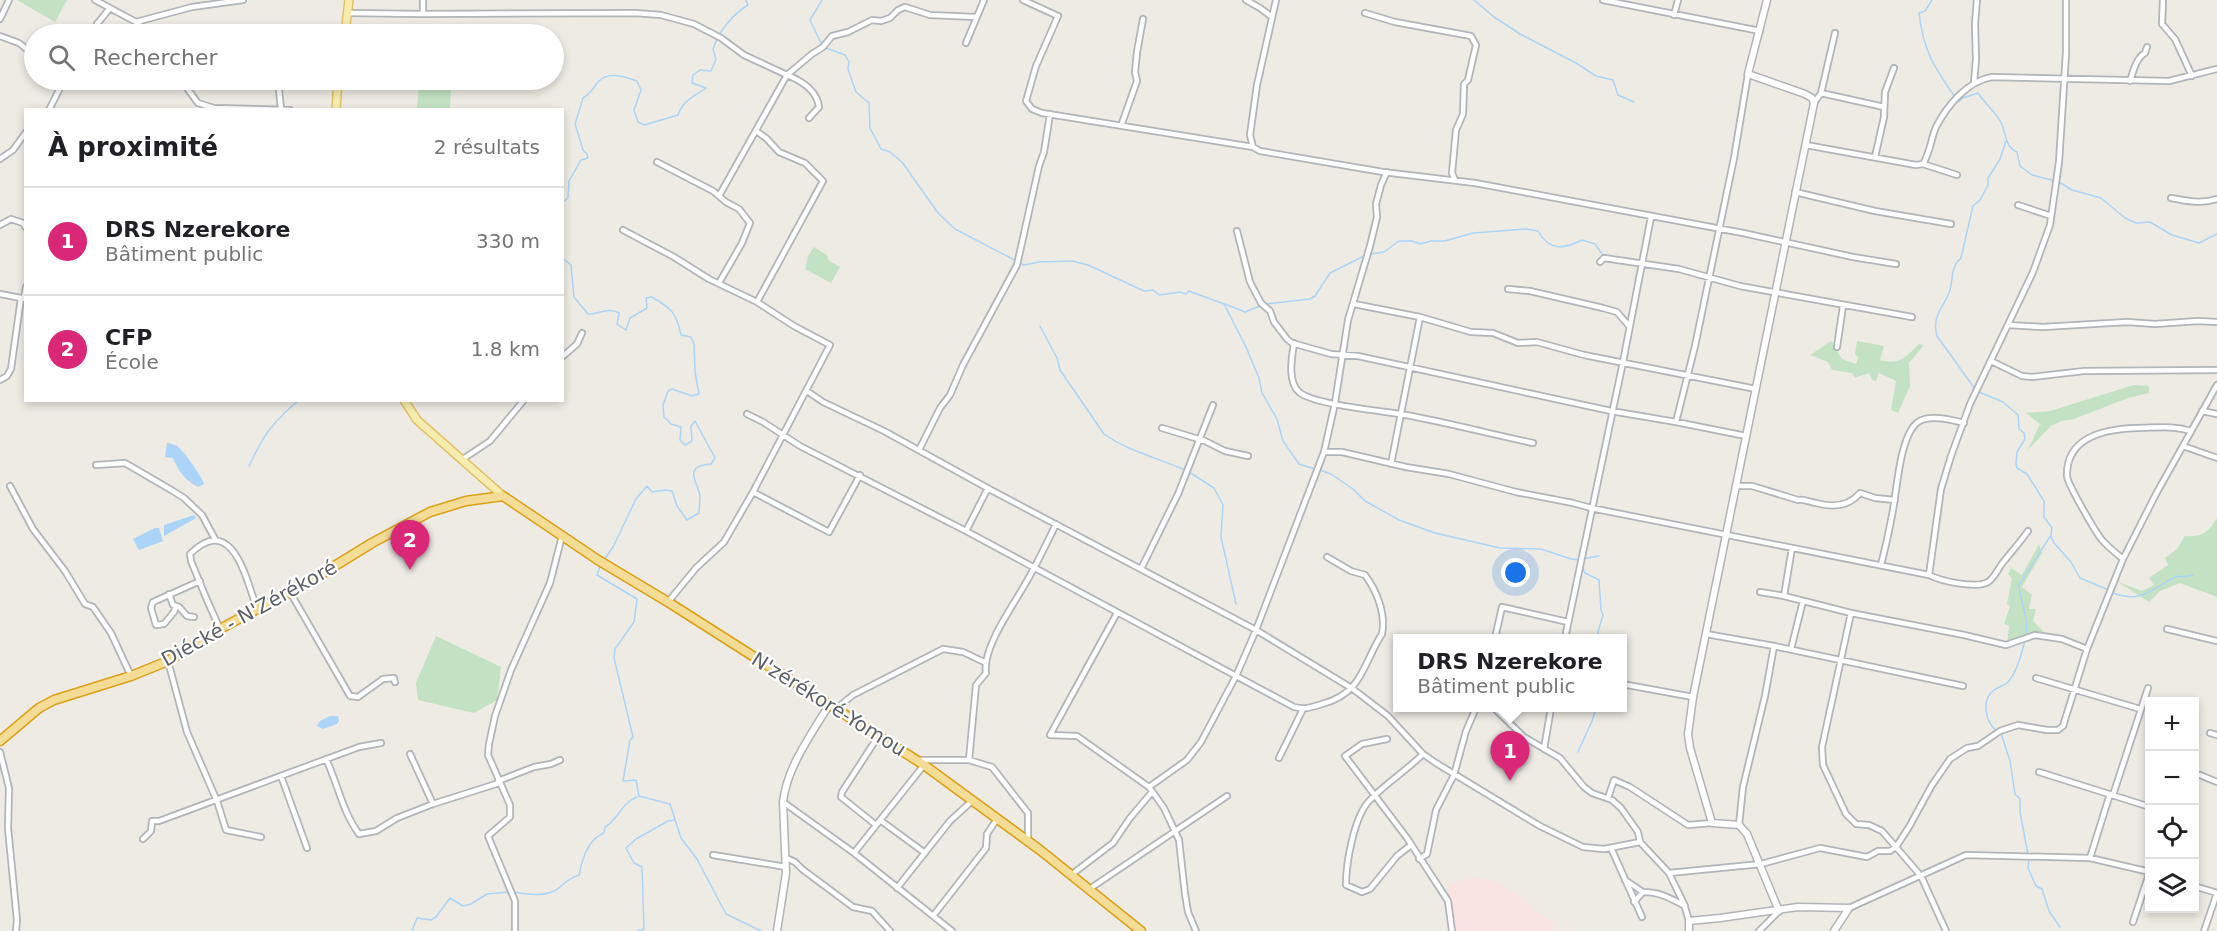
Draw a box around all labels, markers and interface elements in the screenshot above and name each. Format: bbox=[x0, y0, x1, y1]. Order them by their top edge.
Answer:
search box bbox=[24, 24, 564, 90]
icon: search bbox=[45, 41, 78, 74]
text: Rechercher bbox=[93, 45, 218, 70]
text: À proximité bbox=[48, 132, 218, 162]
text: 2 résultats bbox=[434, 135, 540, 159]
text: DRS Nzerekore bbox=[105, 217, 291, 242]
text: 1 bbox=[61, 229, 74, 253]
text: 330 m bbox=[476, 229, 540, 253]
text: Bâtiment public bbox=[105, 242, 263, 266]
text: CFP bbox=[105, 325, 152, 350]
text: 2 bbox=[61, 337, 74, 361]
text: 1.8 km bbox=[471, 337, 540, 361]
text: École bbox=[105, 350, 159, 374]
pin: 2 bbox=[390, 520, 430, 570]
street label: Diécké - N'Zérékoré bbox=[157, 555, 341, 671]
your location bbox=[1501, 558, 1530, 587]
popup bbox=[1393, 634, 1627, 712]
street label: N'zérékoré-Yomou bbox=[747, 647, 911, 761]
text: DRS Nzerekore bbox=[1417, 649, 1603, 674]
text: Bâtiment public bbox=[1417, 674, 1575, 698]
map controls bbox=[2145, 697, 2199, 913]
button: + bbox=[2145, 697, 2199, 751]
pin: 1 bbox=[1490, 732, 1530, 781]
button: − bbox=[2145, 751, 2199, 805]
button: locate bbox=[2145, 805, 2199, 859]
button: layers bbox=[2145, 859, 2199, 913]

